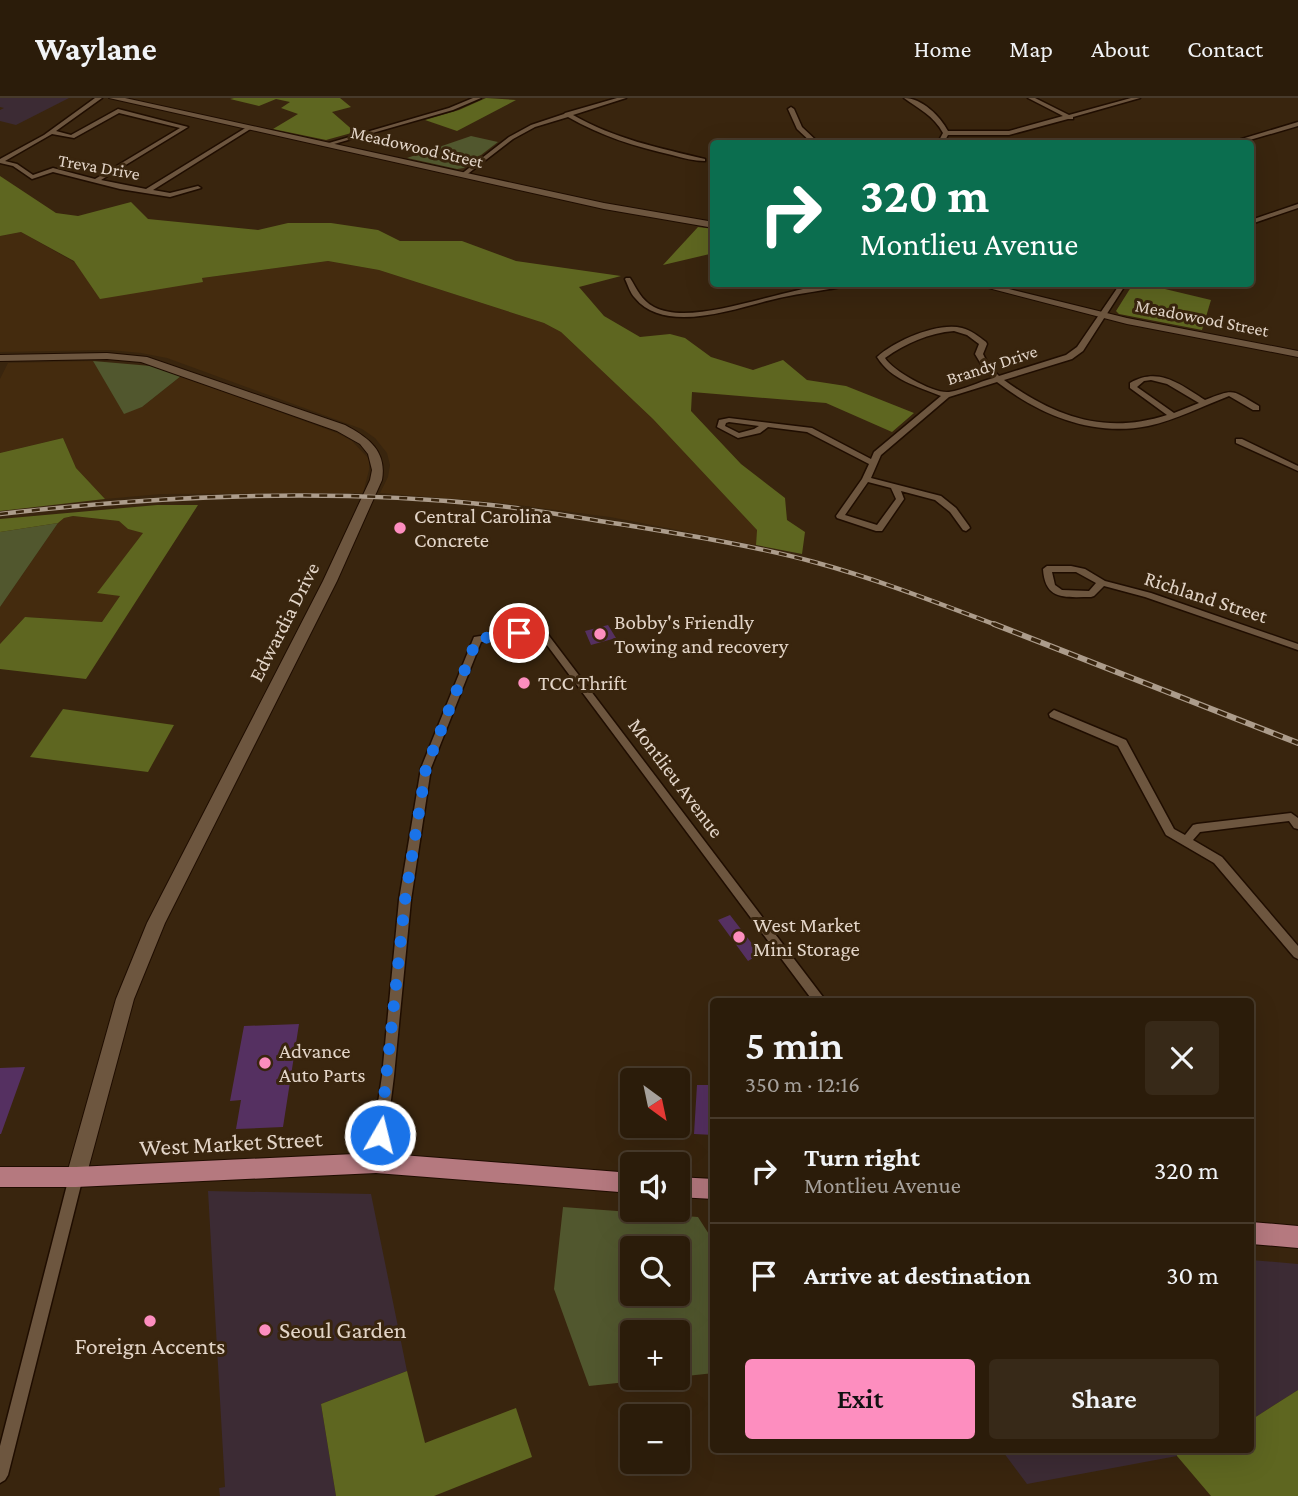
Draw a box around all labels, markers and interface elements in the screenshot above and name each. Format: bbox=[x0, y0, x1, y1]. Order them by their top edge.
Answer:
text: Waylane bbox=[35, 30, 157, 67]
text: Home bbox=[914, 35, 971, 62]
text: Map bbox=[1009, 35, 1053, 62]
text: About bbox=[1091, 35, 1149, 62]
text: Contact bbox=[1187, 35, 1263, 62]
street label: Meadowood Street bbox=[349, 122, 486, 172]
street label: Treva Drive bbox=[57, 150, 142, 184]
icon: right bbox=[745, 168, 836, 259]
text: 320 m bbox=[860, 168, 989, 223]
text: Montlieu Avenue bbox=[860, 226, 1078, 262]
street label: Meadowood Street bbox=[1134, 295, 1271, 341]
street label: Brandy Drive bbox=[944, 341, 1040, 389]
place label: Central Carolina Concrete bbox=[414, 504, 552, 552]
marker: Central Carolina Concrete bbox=[392, 520, 408, 536]
street label: Edwardia Drive bbox=[244, 558, 324, 686]
street label: Richland Street bbox=[1142, 566, 1271, 628]
pin bbox=[489, 603, 549, 663]
place label: Bobby's Friendly Towing and recovery bbox=[614, 610, 789, 658]
icon: arrive bbox=[500, 614, 538, 652]
marker: Bobby's Friendly Towing and recovery bbox=[592, 626, 608, 642]
place label: TCC Thrift bbox=[538, 671, 628, 695]
marker: TCC Thrift bbox=[516, 675, 532, 691]
street label: Montlieu Avenue bbox=[623, 714, 729, 842]
place label: West Market Mini Storage bbox=[753, 913, 861, 961]
marker: West Market Mini Storage bbox=[731, 929, 747, 945]
text: 5 min bbox=[745, 1021, 843, 1068]
button: close bbox=[1145, 1021, 1219, 1095]
place label: Advance Auto Parts bbox=[279, 1039, 365, 1087]
marker: Advance Auto Parts bbox=[257, 1055, 273, 1071]
north arrow bbox=[620, 1068, 690, 1138]
map controls bbox=[620, 1068, 690, 1474]
text: 350 m · 12:16 bbox=[745, 1071, 860, 1097]
position arrow bbox=[343, 1098, 417, 1172]
street label: West Market Street bbox=[139, 1124, 324, 1161]
text: Turn right bbox=[804, 1143, 920, 1172]
button: sound bbox=[620, 1152, 690, 1222]
icon: right bbox=[745, 1152, 783, 1190]
text: 320 m bbox=[1154, 1156, 1219, 1185]
text: Montlieu Avenue bbox=[804, 1172, 961, 1198]
button: search bbox=[620, 1236, 690, 1306]
icon: arrive bbox=[745, 1257, 783, 1295]
text: Arrive at destination bbox=[804, 1261, 1031, 1290]
text: 30 m bbox=[1166, 1261, 1219, 1290]
marker: Foreign Accents bbox=[142, 1313, 158, 1329]
place label: Seoul Garden bbox=[279, 1316, 407, 1343]
button: + bbox=[620, 1320, 690, 1390]
marker: Seoul Garden bbox=[257, 1322, 273, 1338]
place label: Foreign Accents bbox=[75, 1332, 225, 1359]
button: Exit bbox=[745, 1359, 975, 1439]
button: Share bbox=[989, 1359, 1219, 1439]
button: − bbox=[620, 1404, 690, 1474]

